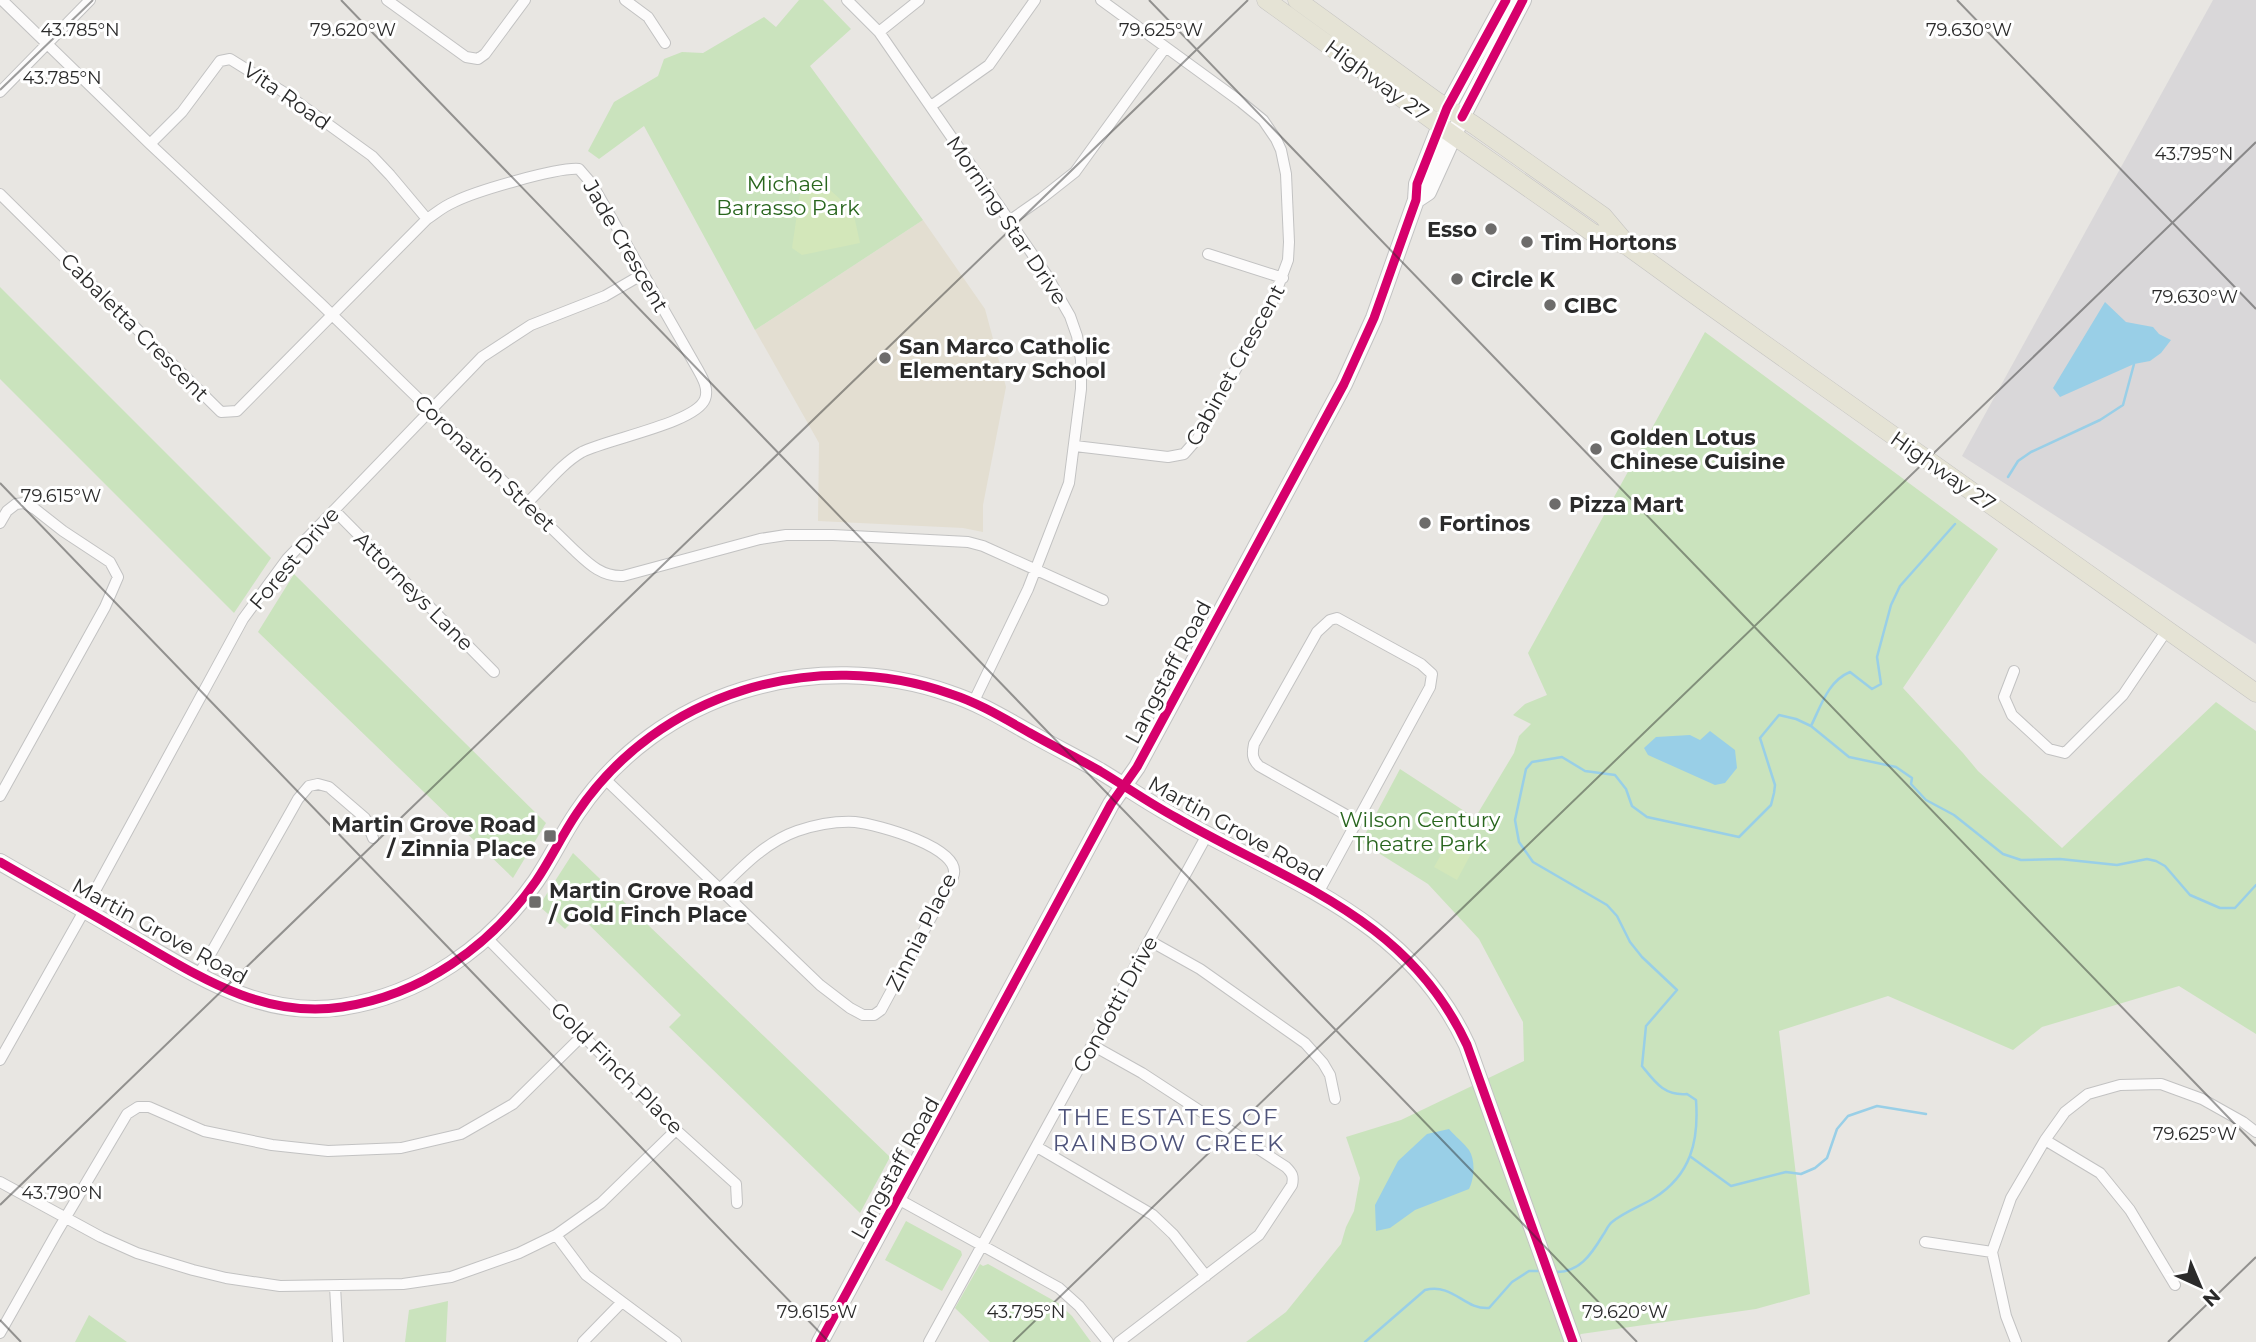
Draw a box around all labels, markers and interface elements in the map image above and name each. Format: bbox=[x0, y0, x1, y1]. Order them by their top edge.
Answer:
text: 43.785°N bbox=[40, 19, 120, 41]
text: 79.620°W bbox=[310, 19, 396, 41]
text: 79.625°W bbox=[1119, 19, 1203, 41]
text: 79.630°W bbox=[1926, 19, 2012, 41]
street label: Highway 27 bbox=[1320, 34, 1434, 126]
street label: Vita Road bbox=[239, 57, 335, 135]
text: 43.785°N bbox=[22, 67, 102, 89]
street label: Morning Star Drive bbox=[941, 131, 1073, 309]
text: 43.795°N bbox=[2154, 143, 2234, 165]
park label: Michael Barrasso Park bbox=[716, 171, 860, 220]
street label: Jade Crescent bbox=[578, 175, 674, 316]
place label: Esso bbox=[1427, 217, 1477, 242]
marker: Esso bbox=[1483, 221, 1499, 237]
place label: Tim Hortons bbox=[1541, 230, 1677, 255]
marker: Tim Hortons bbox=[1519, 234, 1535, 250]
street label: Cabaletta Crescent bbox=[56, 248, 214, 406]
place label: Circle K bbox=[1471, 267, 1555, 292]
marker: Circle K bbox=[1449, 271, 1465, 287]
street label: Cabinet Crescent bbox=[1180, 280, 1290, 450]
text: 79.630°W bbox=[2152, 286, 2238, 308]
place label: CIBC bbox=[1564, 293, 1617, 318]
marker: CIBC bbox=[1542, 297, 1558, 313]
place label: San Marco Catholic Elementary School bbox=[899, 334, 1111, 383]
marker: San Marco Catholic Elementary School bbox=[877, 350, 893, 366]
street label: Coronation Street bbox=[409, 389, 561, 537]
place label: Golden Lotus Chinese Cuisine bbox=[1610, 425, 1785, 474]
street label: Highway 27 bbox=[1886, 426, 2000, 516]
marker: Golden Lotus Chinese Cuisine bbox=[1588, 441, 1604, 457]
text: 79.615°W bbox=[21, 485, 101, 507]
place label: Pizza Mart bbox=[1569, 492, 1684, 517]
marker: Pizza Mart bbox=[1547, 496, 1563, 512]
street label: Forest Drive bbox=[244, 502, 344, 614]
place label: Fortinos bbox=[1439, 511, 1530, 536]
marker: Fortinos bbox=[1417, 515, 1433, 531]
street label: Attorneys Lane bbox=[349, 526, 479, 656]
street label: Langstaff Road bbox=[1120, 596, 1216, 748]
street label: Martin Grove Road bbox=[1144, 770, 1328, 888]
park label: Wilson Century Theatre Park bbox=[1340, 807, 1501, 856]
place label: Martin Grove Road / Zinnia Place bbox=[331, 812, 536, 861]
marker: Martin Grove Road / Zinnia Place bbox=[542, 828, 558, 844]
street label: Zinnia Place bbox=[881, 869, 961, 995]
street label: Martin Grove Road bbox=[68, 872, 252, 990]
place label: Martin Grove Road / Gold Finch Place bbox=[548, 878, 754, 927]
marker: Martin Grove Road / Gold Finch Place bbox=[527, 894, 543, 910]
street label: Condotti Drive bbox=[1067, 931, 1163, 1077]
street label: Gold Finch Place bbox=[546, 997, 688, 1139]
street label: Langstaff Road bbox=[846, 1093, 944, 1243]
district label: THE ESTATES OF RAINBOW CREEK bbox=[1053, 1103, 1285, 1157]
text: 79.625°W bbox=[2153, 1123, 2237, 1145]
text: 43.790°N bbox=[21, 1182, 103, 1204]
north arrow bbox=[2165, 1251, 2235, 1321]
text: N bbox=[2198, 1284, 2225, 1311]
text: 79.615°W bbox=[777, 1301, 857, 1323]
text: 43.795°N bbox=[986, 1301, 1066, 1323]
text: 79.620°W bbox=[1582, 1301, 1668, 1323]

